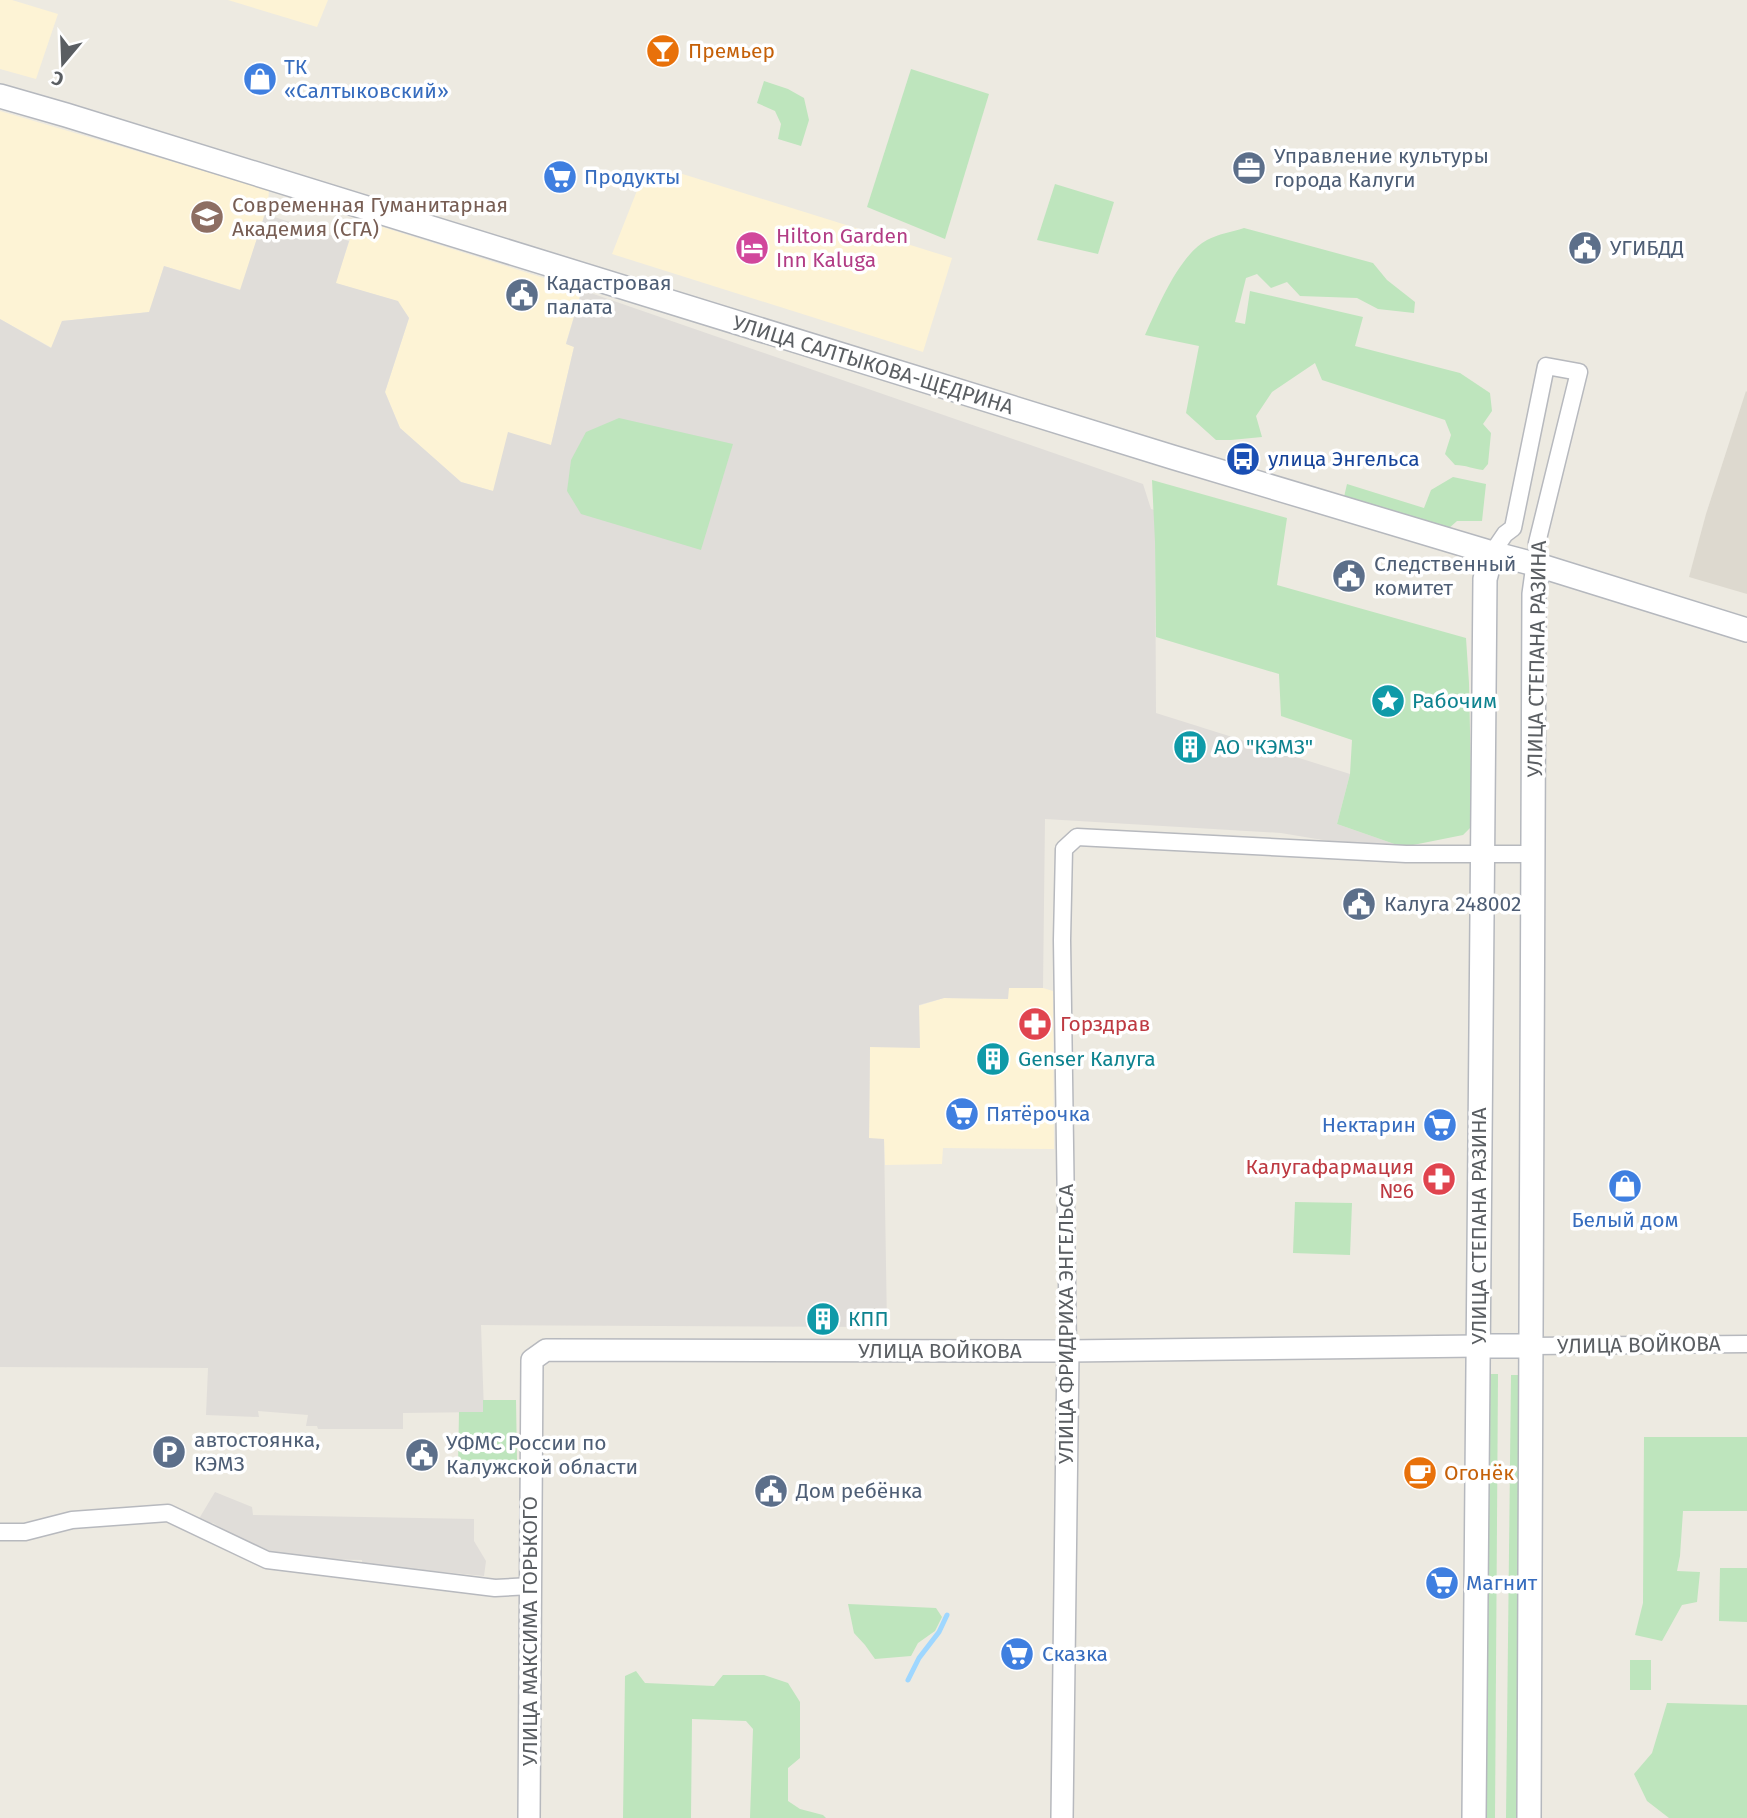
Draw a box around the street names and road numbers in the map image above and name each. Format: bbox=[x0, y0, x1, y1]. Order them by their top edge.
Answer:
street label: УЛИЦА САЛТЫКОВА-ЩЕДРИНА bbox=[729, 310, 1017, 420]
street label: УЛИЦА СТЕПАНА РАЗИНА bbox=[1522, 540, 1552, 778]
street label: УЛИЦА СТЕПАНА РАЗИНА bbox=[1466, 1108, 1492, 1344]
street label: УЛИЦА ФРИДРИХА ЭНГЕЛЬСА bbox=[1053, 1184, 1079, 1464]
street label: УЛИЦА ВОЙКОВА bbox=[1557, 1331, 1721, 1359]
street label: УЛИЦА ВОЙКОВА bbox=[858, 1338, 1022, 1364]
street label: УЛИЦА МАКСИМА ГОРЬКОГО bbox=[517, 1496, 543, 1766]

